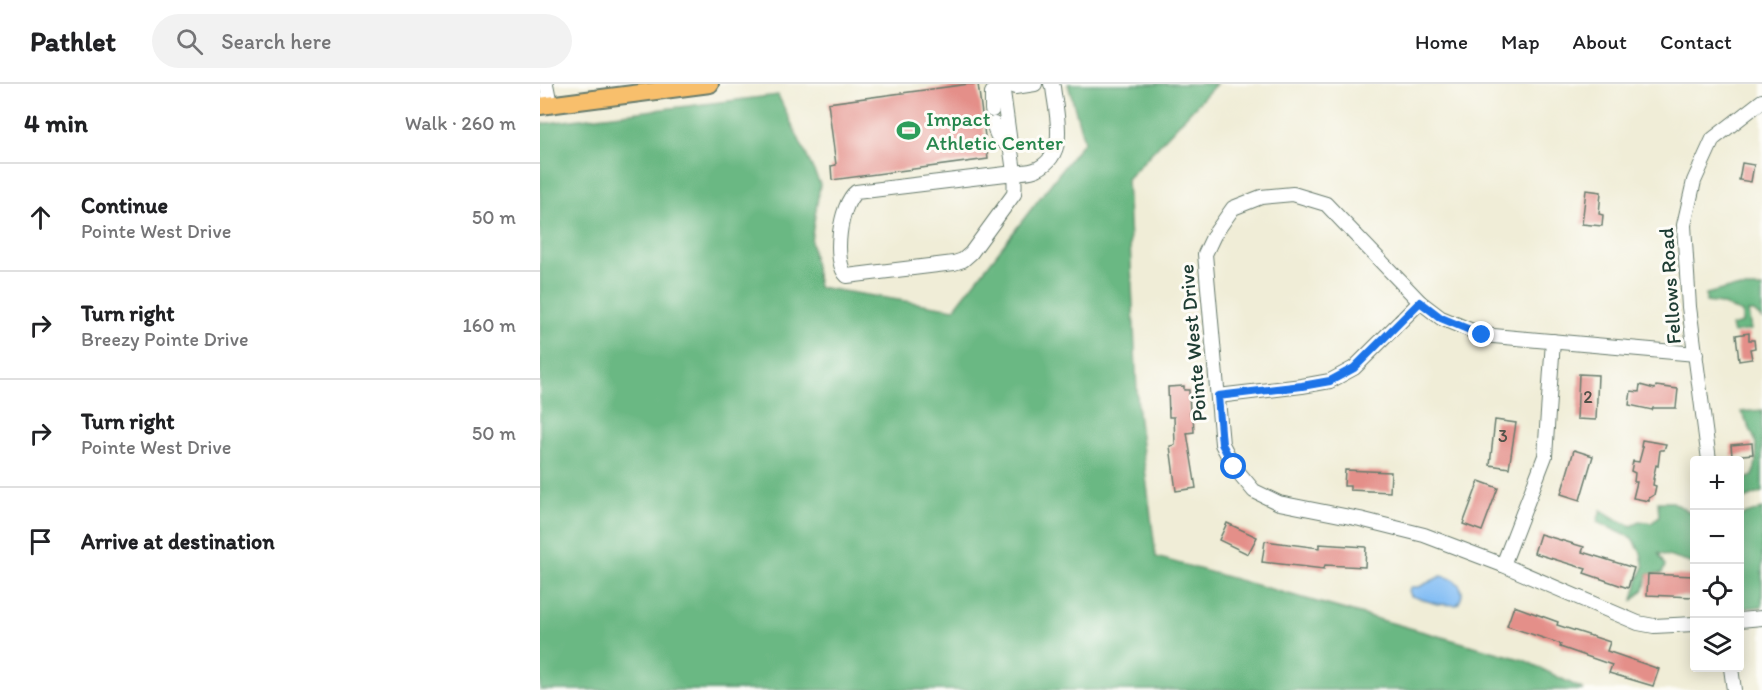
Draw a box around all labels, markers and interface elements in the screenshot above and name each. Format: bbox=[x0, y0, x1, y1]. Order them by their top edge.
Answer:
search box bbox=[152, 14, 572, 68]
text: Pathlet bbox=[30, 24, 116, 58]
icon: search bbox=[173, 25, 206, 58]
text: Search here bbox=[221, 28, 331, 55]
text: Home bbox=[1415, 29, 1468, 54]
text: Map bbox=[1501, 29, 1540, 54]
text: About bbox=[1573, 29, 1627, 54]
text: Contact bbox=[1660, 29, 1732, 54]
place label: Impact Athletic Center bbox=[926, 106, 1063, 155]
text: 4 min bbox=[24, 107, 88, 139]
text: Walk · 260 m bbox=[405, 111, 516, 135]
sports icon: Impact Athletic Center bbox=[895, 118, 921, 144]
text: Continue bbox=[81, 192, 168, 219]
icon: ahead bbox=[24, 201, 57, 234]
text: 50 m bbox=[472, 205, 516, 229]
text: Pointe West Drive bbox=[81, 219, 231, 243]
street label: Fellows Road bbox=[1653, 227, 1686, 345]
street label: Pointe West Drive bbox=[1173, 263, 1212, 423]
text: Turn right bbox=[81, 300, 175, 327]
icon: right bbox=[24, 309, 57, 342]
text: 160 m bbox=[463, 313, 516, 337]
route end bbox=[1468, 321, 1494, 347]
text: Breezy Pointe Drive bbox=[81, 327, 249, 351]
house number: 2 bbox=[1583, 386, 1593, 408]
text: Turn right bbox=[81, 408, 175, 435]
icon: right bbox=[24, 417, 57, 450]
text: 50 m bbox=[472, 421, 516, 445]
house number: 3 bbox=[1498, 425, 1508, 447]
text: Pointe West Drive bbox=[81, 435, 231, 459]
route start bbox=[1220, 453, 1246, 479]
map controls bbox=[1690, 456, 1744, 672]
button: + bbox=[1690, 456, 1744, 510]
button: − bbox=[1690, 510, 1744, 564]
icon: arrive bbox=[24, 525, 57, 558]
text: Arrive at destination bbox=[81, 528, 275, 555]
button: locate bbox=[1690, 564, 1744, 618]
button: layers bbox=[1690, 618, 1744, 672]

